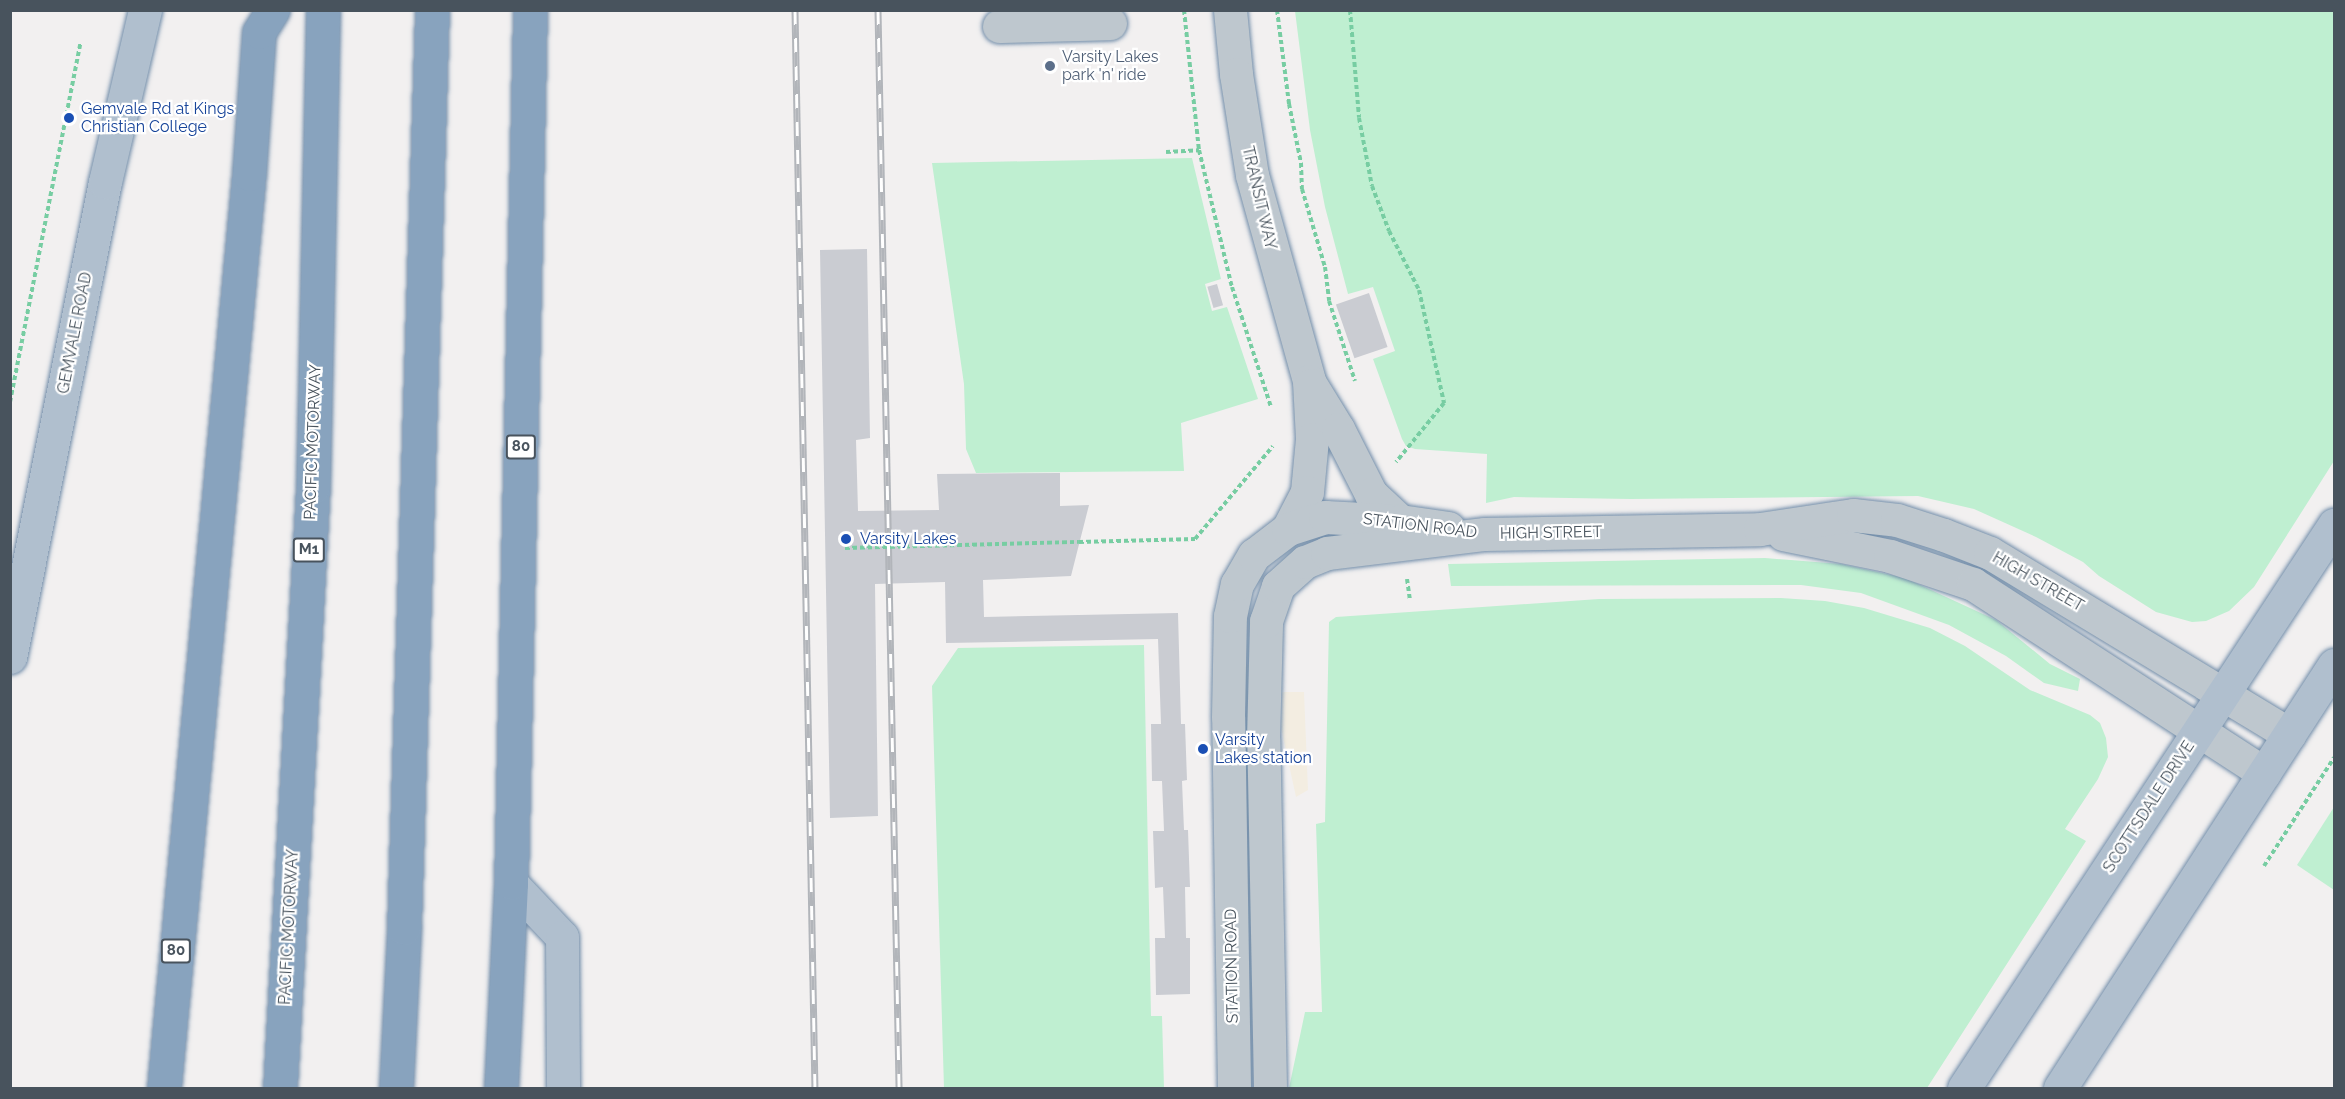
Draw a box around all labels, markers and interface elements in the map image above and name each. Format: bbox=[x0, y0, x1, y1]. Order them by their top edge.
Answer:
place label: Varsity Lakes park 'n' ride bbox=[1062, 47, 1159, 85]
marker: Varsity Lakes park 'n' ride bbox=[1043, 59, 1057, 73]
place label: Gemvale Rd at Kings Christian College bbox=[81, 99, 234, 137]
marker: Gemvale Rd at Kings Christian College bbox=[62, 111, 76, 125]
street label: TRANSIT WAY bbox=[1238, 144, 1280, 252]
street label: GEMVALE ROAD bbox=[54, 271, 96, 395]
street label: PACIFIC MOTORWAY bbox=[301, 364, 325, 520]
road number: 80 bbox=[504, 435, 538, 459]
street label: STATION ROAD bbox=[1362, 509, 1478, 543]
street label: HIGH STREET bbox=[1500, 523, 1602, 543]
place label: Varsity Lakes bbox=[860, 529, 957, 549]
marker: Varsity Lakes bbox=[837, 530, 855, 548]
road number: M1 bbox=[292, 538, 326, 562]
street label: HIGH STREET bbox=[1989, 548, 2087, 616]
place label: Varsity Lakes station bbox=[1215, 730, 1312, 768]
street label: SCOTTSDALE DRIVE bbox=[2099, 738, 2199, 876]
marker: Varsity Lakes station bbox=[1196, 742, 1210, 756]
street label: PACIFIC MOTORWAY bbox=[275, 849, 303, 1005]
street label: STATION ROAD bbox=[1221, 909, 1243, 1023]
road number: 80 bbox=[160, 939, 192, 963]

